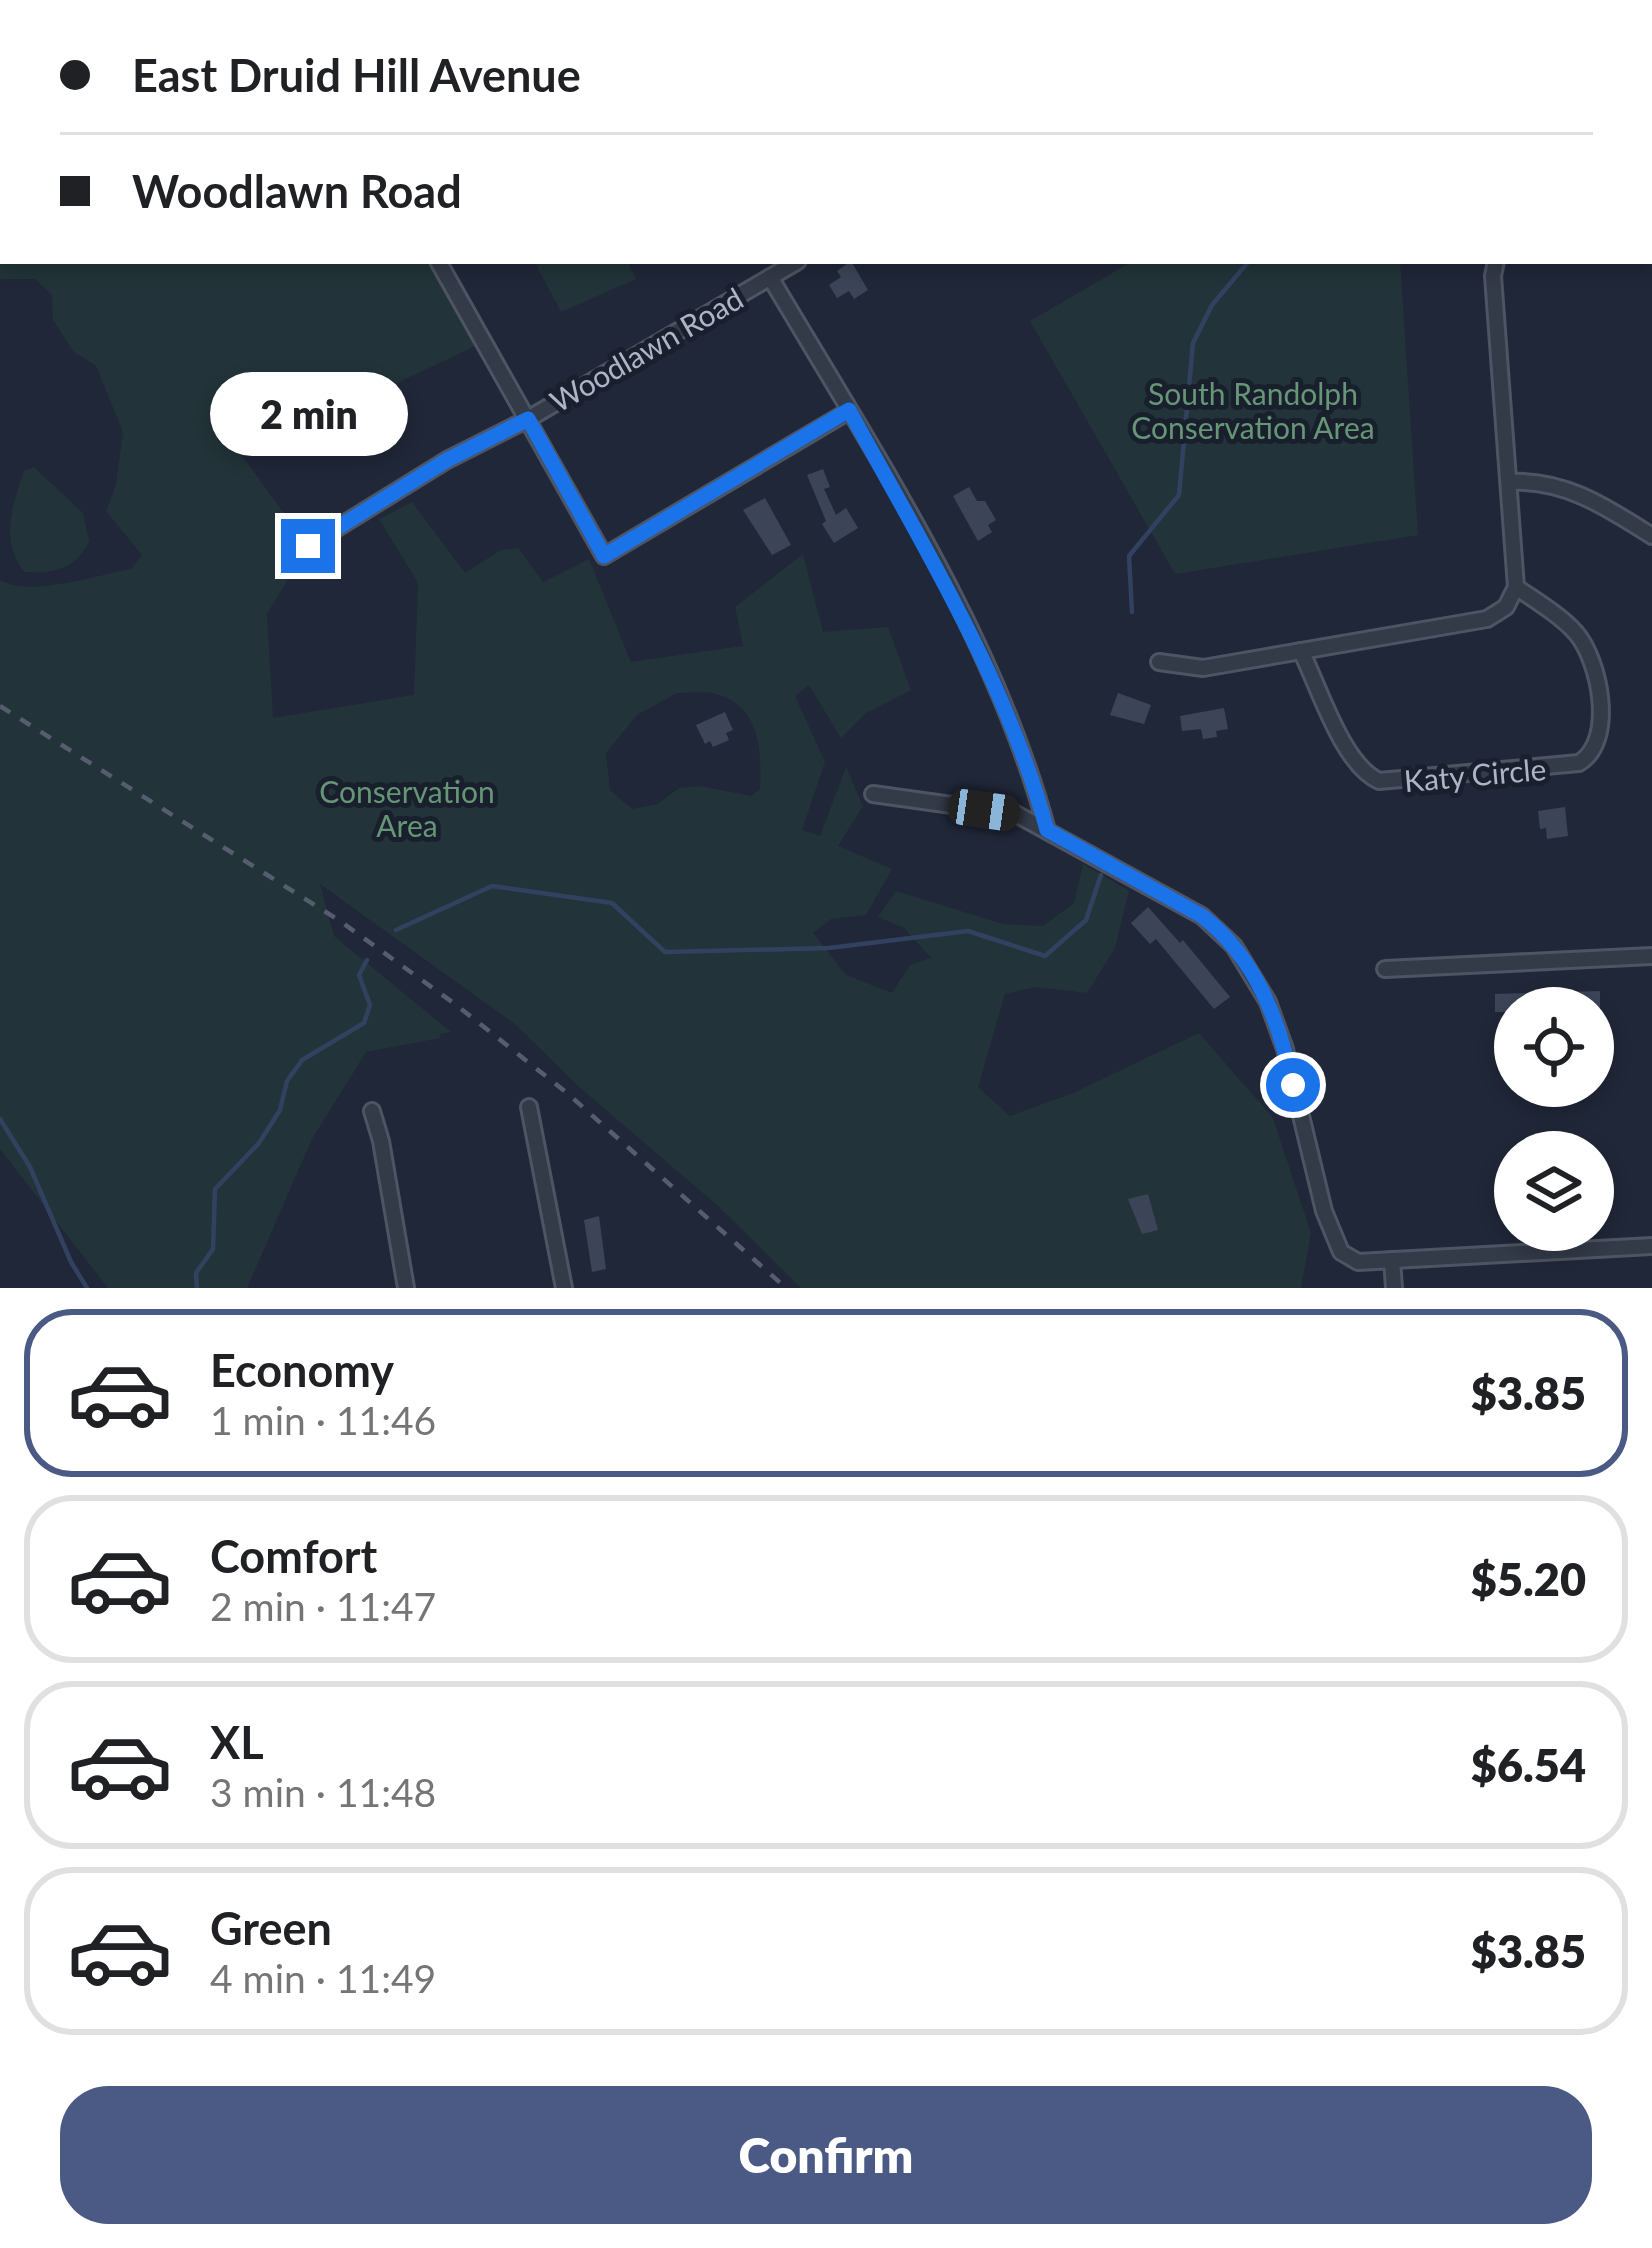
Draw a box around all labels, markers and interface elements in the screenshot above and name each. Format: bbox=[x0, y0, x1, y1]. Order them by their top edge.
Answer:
text: East Druid Hill Avenue bbox=[132, 48, 581, 102]
text: Woodlawn Road bbox=[132, 164, 462, 218]
street label: Woodlawn Road bbox=[543, 279, 749, 419]
callout: 2 min bbox=[209, 372, 407, 456]
park label: South Randolph Conservation Area bbox=[1131, 375, 1375, 445]
text: 2 min bbox=[260, 391, 358, 437]
route end bbox=[281, 519, 335, 573]
street label: Katy Circle bbox=[1402, 750, 1548, 798]
park label: Conservation Area bbox=[319, 773, 495, 843]
car bbox=[946, 787, 1022, 833]
map controls bbox=[1494, 987, 1614, 1251]
button: locate bbox=[1494, 987, 1614, 1107]
route start bbox=[1266, 1058, 1320, 1112]
button: layers bbox=[1494, 1131, 1614, 1251]
icon: car bbox=[66, 1339, 174, 1447]
text: Economy bbox=[210, 1343, 394, 1397]
text: $3.85 bbox=[1471, 1366, 1586, 1420]
text: 1 min · 11:46 bbox=[210, 1397, 436, 1443]
icon: car bbox=[66, 1525, 174, 1633]
text: Comfort bbox=[210, 1529, 377, 1583]
text: $5.20 bbox=[1471, 1552, 1586, 1606]
text: 2 min · 11:47 bbox=[210, 1583, 436, 1629]
icon: car bbox=[66, 1711, 174, 1819]
text: XL bbox=[210, 1715, 264, 1769]
text: $6.54 bbox=[1471, 1738, 1586, 1792]
text: 3 min · 11:48 bbox=[210, 1769, 436, 1815]
icon: car bbox=[66, 1897, 174, 2005]
text: Green bbox=[210, 1901, 332, 1955]
text: $3.85 bbox=[1471, 1924, 1586, 1978]
text: 4 min · 11:49 bbox=[210, 1955, 436, 2001]
button: Confirm bbox=[60, 2086, 1592, 2224]

